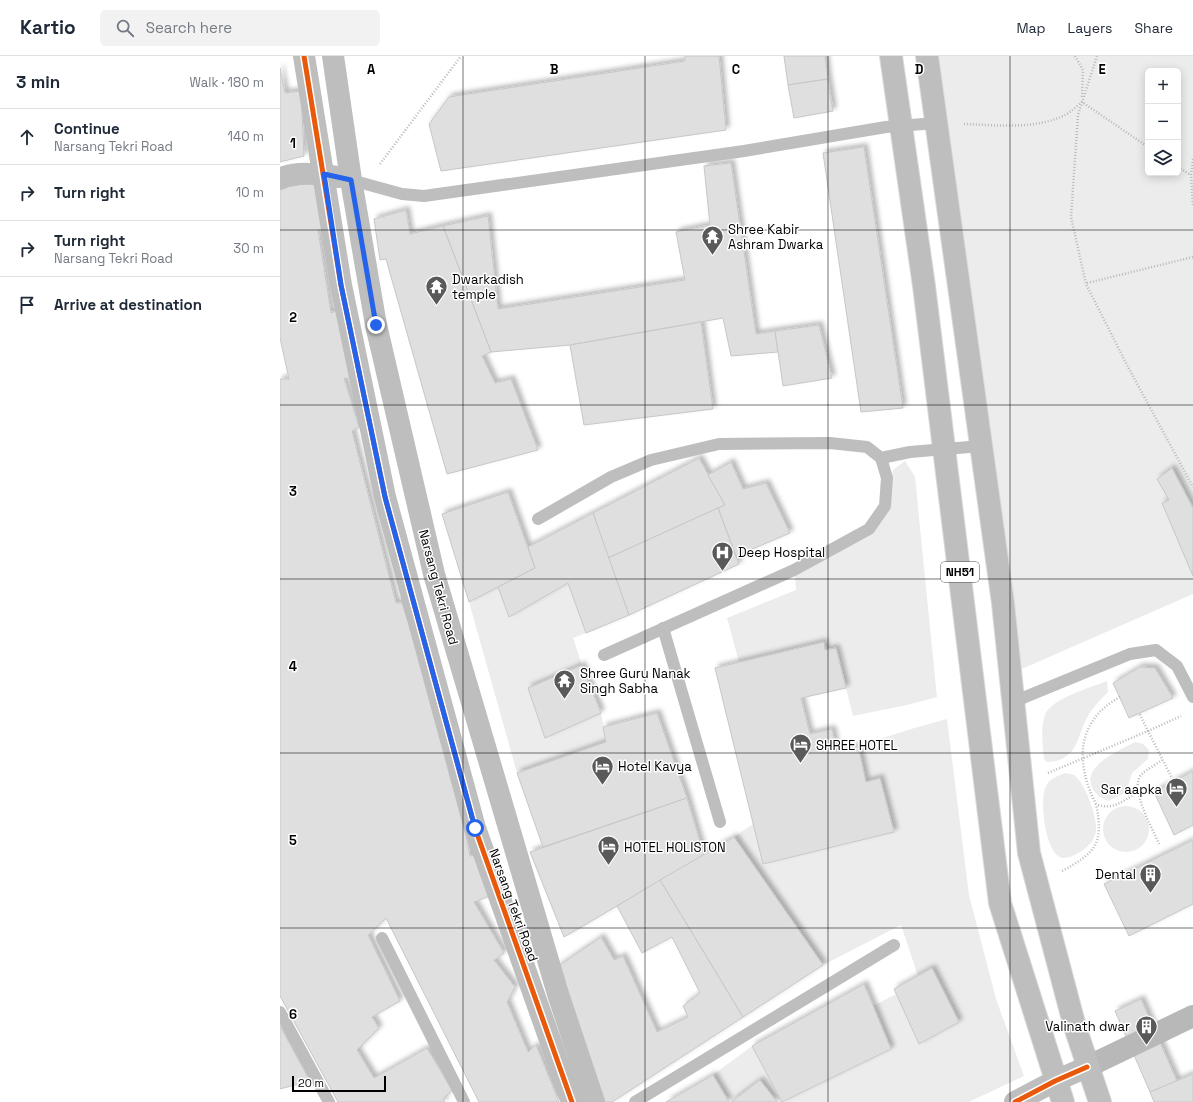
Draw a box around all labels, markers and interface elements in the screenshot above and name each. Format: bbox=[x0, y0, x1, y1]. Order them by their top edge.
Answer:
search box bbox=[100, 10, 380, 46]
text: Kartio bbox=[20, 15, 76, 40]
icon: search bbox=[114, 17, 136, 39]
text: Search here bbox=[146, 18, 232, 37]
text: Map bbox=[1016, 19, 1046, 37]
text: Layers bbox=[1068, 19, 1112, 37]
text: Share bbox=[1134, 19, 1173, 37]
text: A bbox=[367, 61, 376, 78]
text: B bbox=[550, 61, 559, 78]
text: C bbox=[732, 61, 740, 78]
text: D bbox=[915, 61, 924, 78]
text: E bbox=[1098, 61, 1106, 78]
map controls bbox=[1145, 68, 1181, 176]
button: + bbox=[1145, 68, 1181, 104]
text: 3 min bbox=[16, 71, 60, 93]
text: Walk · 180 m bbox=[190, 74, 264, 91]
button: − bbox=[1145, 104, 1181, 140]
text: Continue bbox=[54, 119, 120, 138]
icon: ahead bbox=[16, 126, 38, 148]
text: 140 m bbox=[228, 128, 264, 145]
text: 1 bbox=[290, 135, 296, 152]
text: Narsang Tekri Road bbox=[54, 138, 173, 155]
button: layers bbox=[1145, 140, 1181, 176]
icon: right bbox=[16, 182, 38, 204]
text: Turn right bbox=[54, 183, 125, 202]
text: 10 m bbox=[236, 184, 264, 201]
place label: Shree Kabir Ashram Dwarka bbox=[728, 221, 824, 253]
temple icon: Shree Kabir Ashram Dwarka bbox=[700, 223, 726, 256]
text: Turn right bbox=[54, 231, 125, 250]
icon: right bbox=[16, 238, 38, 260]
text: 30 m bbox=[233, 240, 264, 257]
text: Narsang Tekri Road bbox=[54, 250, 173, 267]
place label: Dwarkadish temple bbox=[452, 271, 524, 303]
temple icon: Dwarkadish temple bbox=[423, 273, 449, 306]
icon: arrive bbox=[16, 294, 38, 316]
text: Arrive at destination bbox=[54, 295, 202, 314]
text: 2 bbox=[289, 309, 297, 326]
route end bbox=[367, 316, 385, 334]
text: 3 bbox=[289, 483, 297, 500]
street label: Narsang Tekri Road bbox=[415, 528, 462, 647]
hospital icon: Deep Hospital bbox=[709, 539, 735, 572]
place label: Deep Hospital bbox=[738, 544, 825, 561]
road number: NH51 bbox=[941, 562, 979, 582]
text: 4 bbox=[289, 658, 297, 675]
place label: Shree Guru Nanak Singh Sabha bbox=[580, 665, 691, 697]
temple icon: Shree Guru Nanak Singh Sabha bbox=[551, 667, 577, 700]
hotel icon: SHREE HOTEL bbox=[788, 732, 814, 765]
place label: SHREE HOTEL bbox=[816, 737, 898, 754]
hotel icon: Hotel Kavya bbox=[589, 753, 615, 786]
place label: Hotel Kavya bbox=[618, 758, 692, 775]
hotel icon: Sar aapka bbox=[1164, 776, 1190, 809]
place label: Sar aapka bbox=[1101, 781, 1163, 798]
route start bbox=[466, 819, 484, 837]
text: 5 bbox=[289, 832, 297, 849]
hotel icon: HOTEL HOLISTON bbox=[596, 834, 622, 867]
place label: HOTEL HOLISTON bbox=[624, 839, 726, 856]
street label: Narsang Tekri Road bbox=[485, 846, 542, 964]
building icon: Dental bbox=[1138, 861, 1164, 894]
place label: Dental bbox=[1095, 866, 1136, 883]
text: 6 bbox=[289, 1006, 297, 1023]
building icon: Valinath dwar bbox=[1133, 1013, 1159, 1046]
place label: Valinath dwar bbox=[1045, 1018, 1130, 1035]
scale bar bbox=[292, 1074, 386, 1093]
text: 20 m bbox=[298, 1076, 324, 1090]

